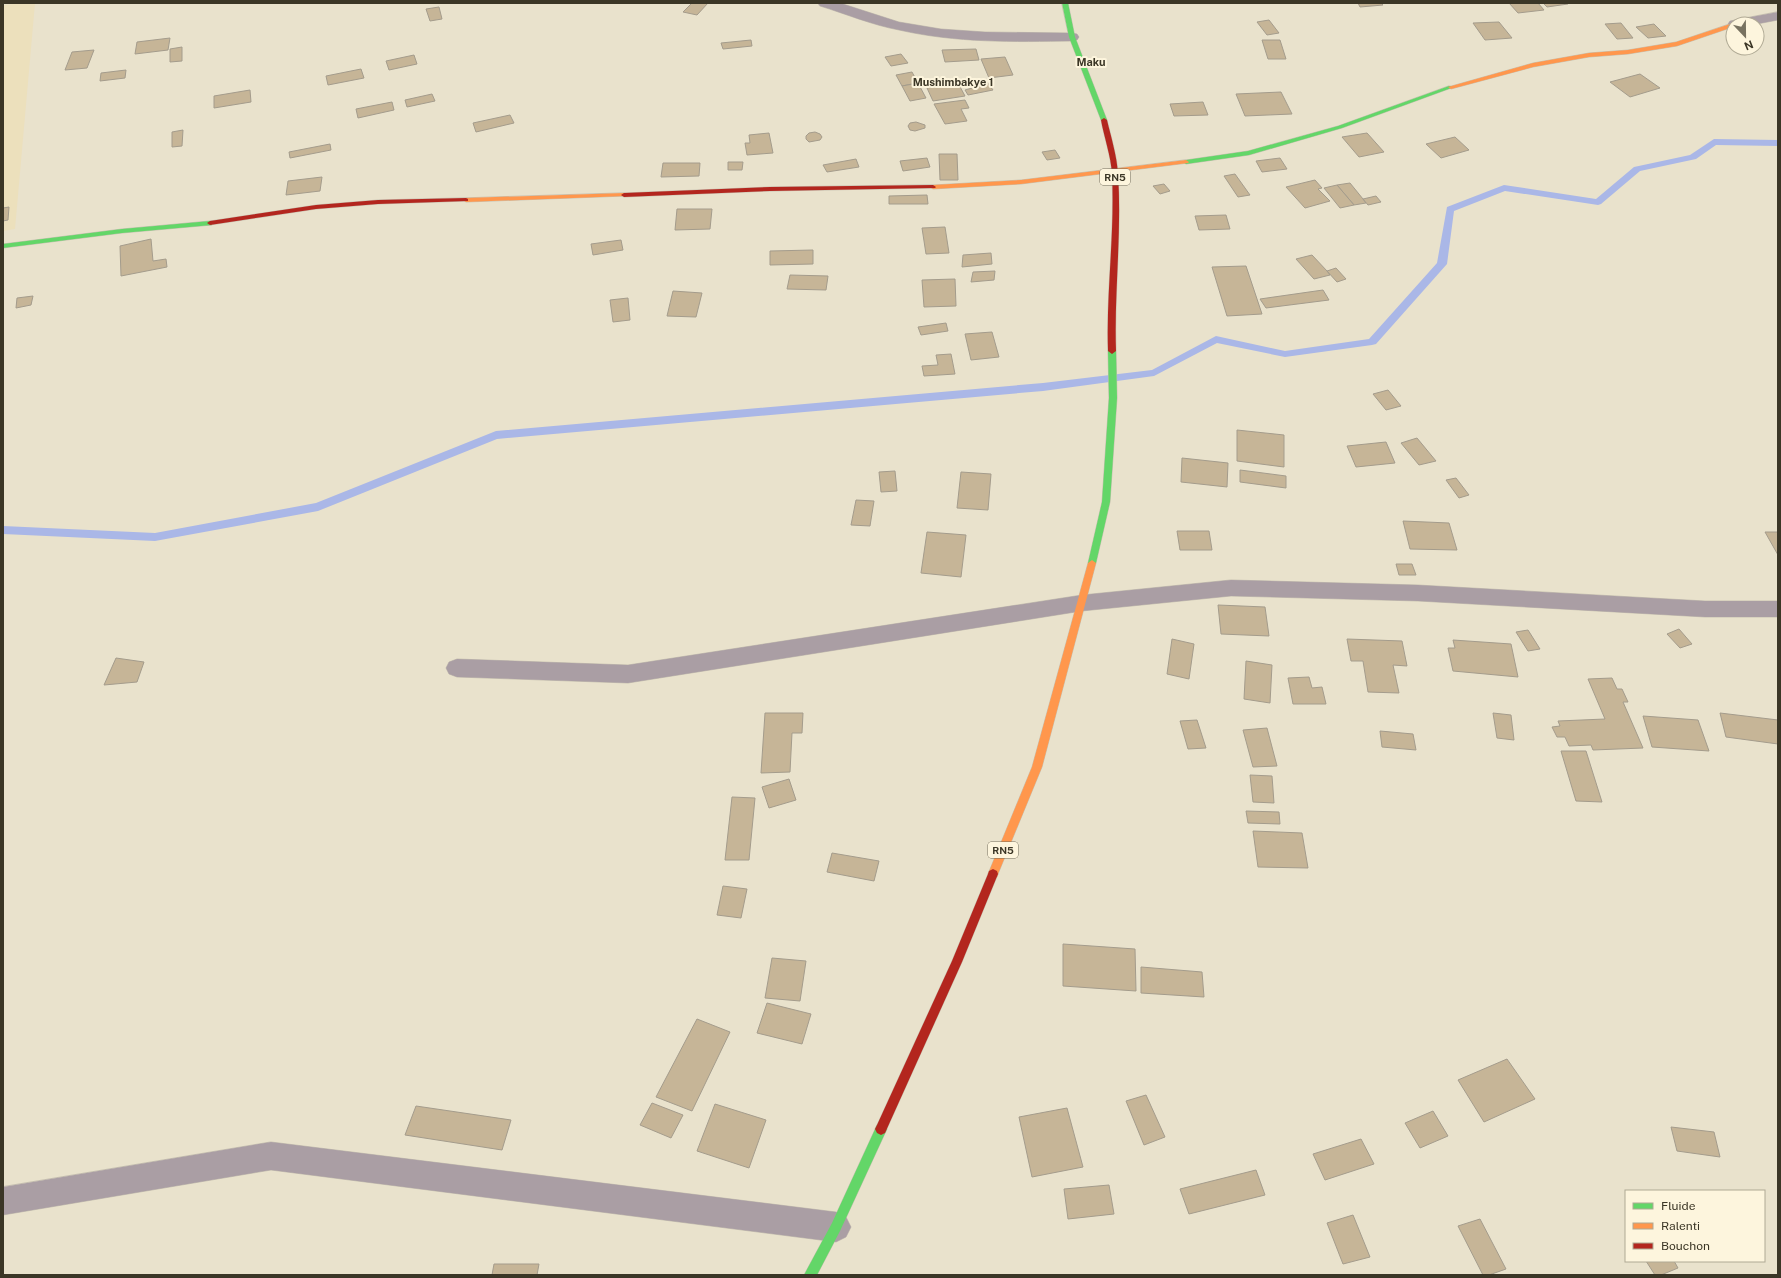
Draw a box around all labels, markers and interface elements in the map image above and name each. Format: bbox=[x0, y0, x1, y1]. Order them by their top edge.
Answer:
north arrow bbox=[1725, 16, 1765, 56]
text: N bbox=[1743, 38, 1755, 52]
district label: Maku bbox=[1076, 56, 1106, 68]
district label: Mushimbakye 1 bbox=[913, 76, 993, 88]
road number: RN5 bbox=[1100, 169, 1130, 185]
road number: RN5 bbox=[988, 842, 1018, 858]
legend bbox=[1625, 1190, 1765, 1262]
text: Fluide bbox=[1661, 1199, 1696, 1213]
text: Ralenti bbox=[1661, 1219, 1700, 1233]
text: Bouchon bbox=[1661, 1239, 1710, 1253]

